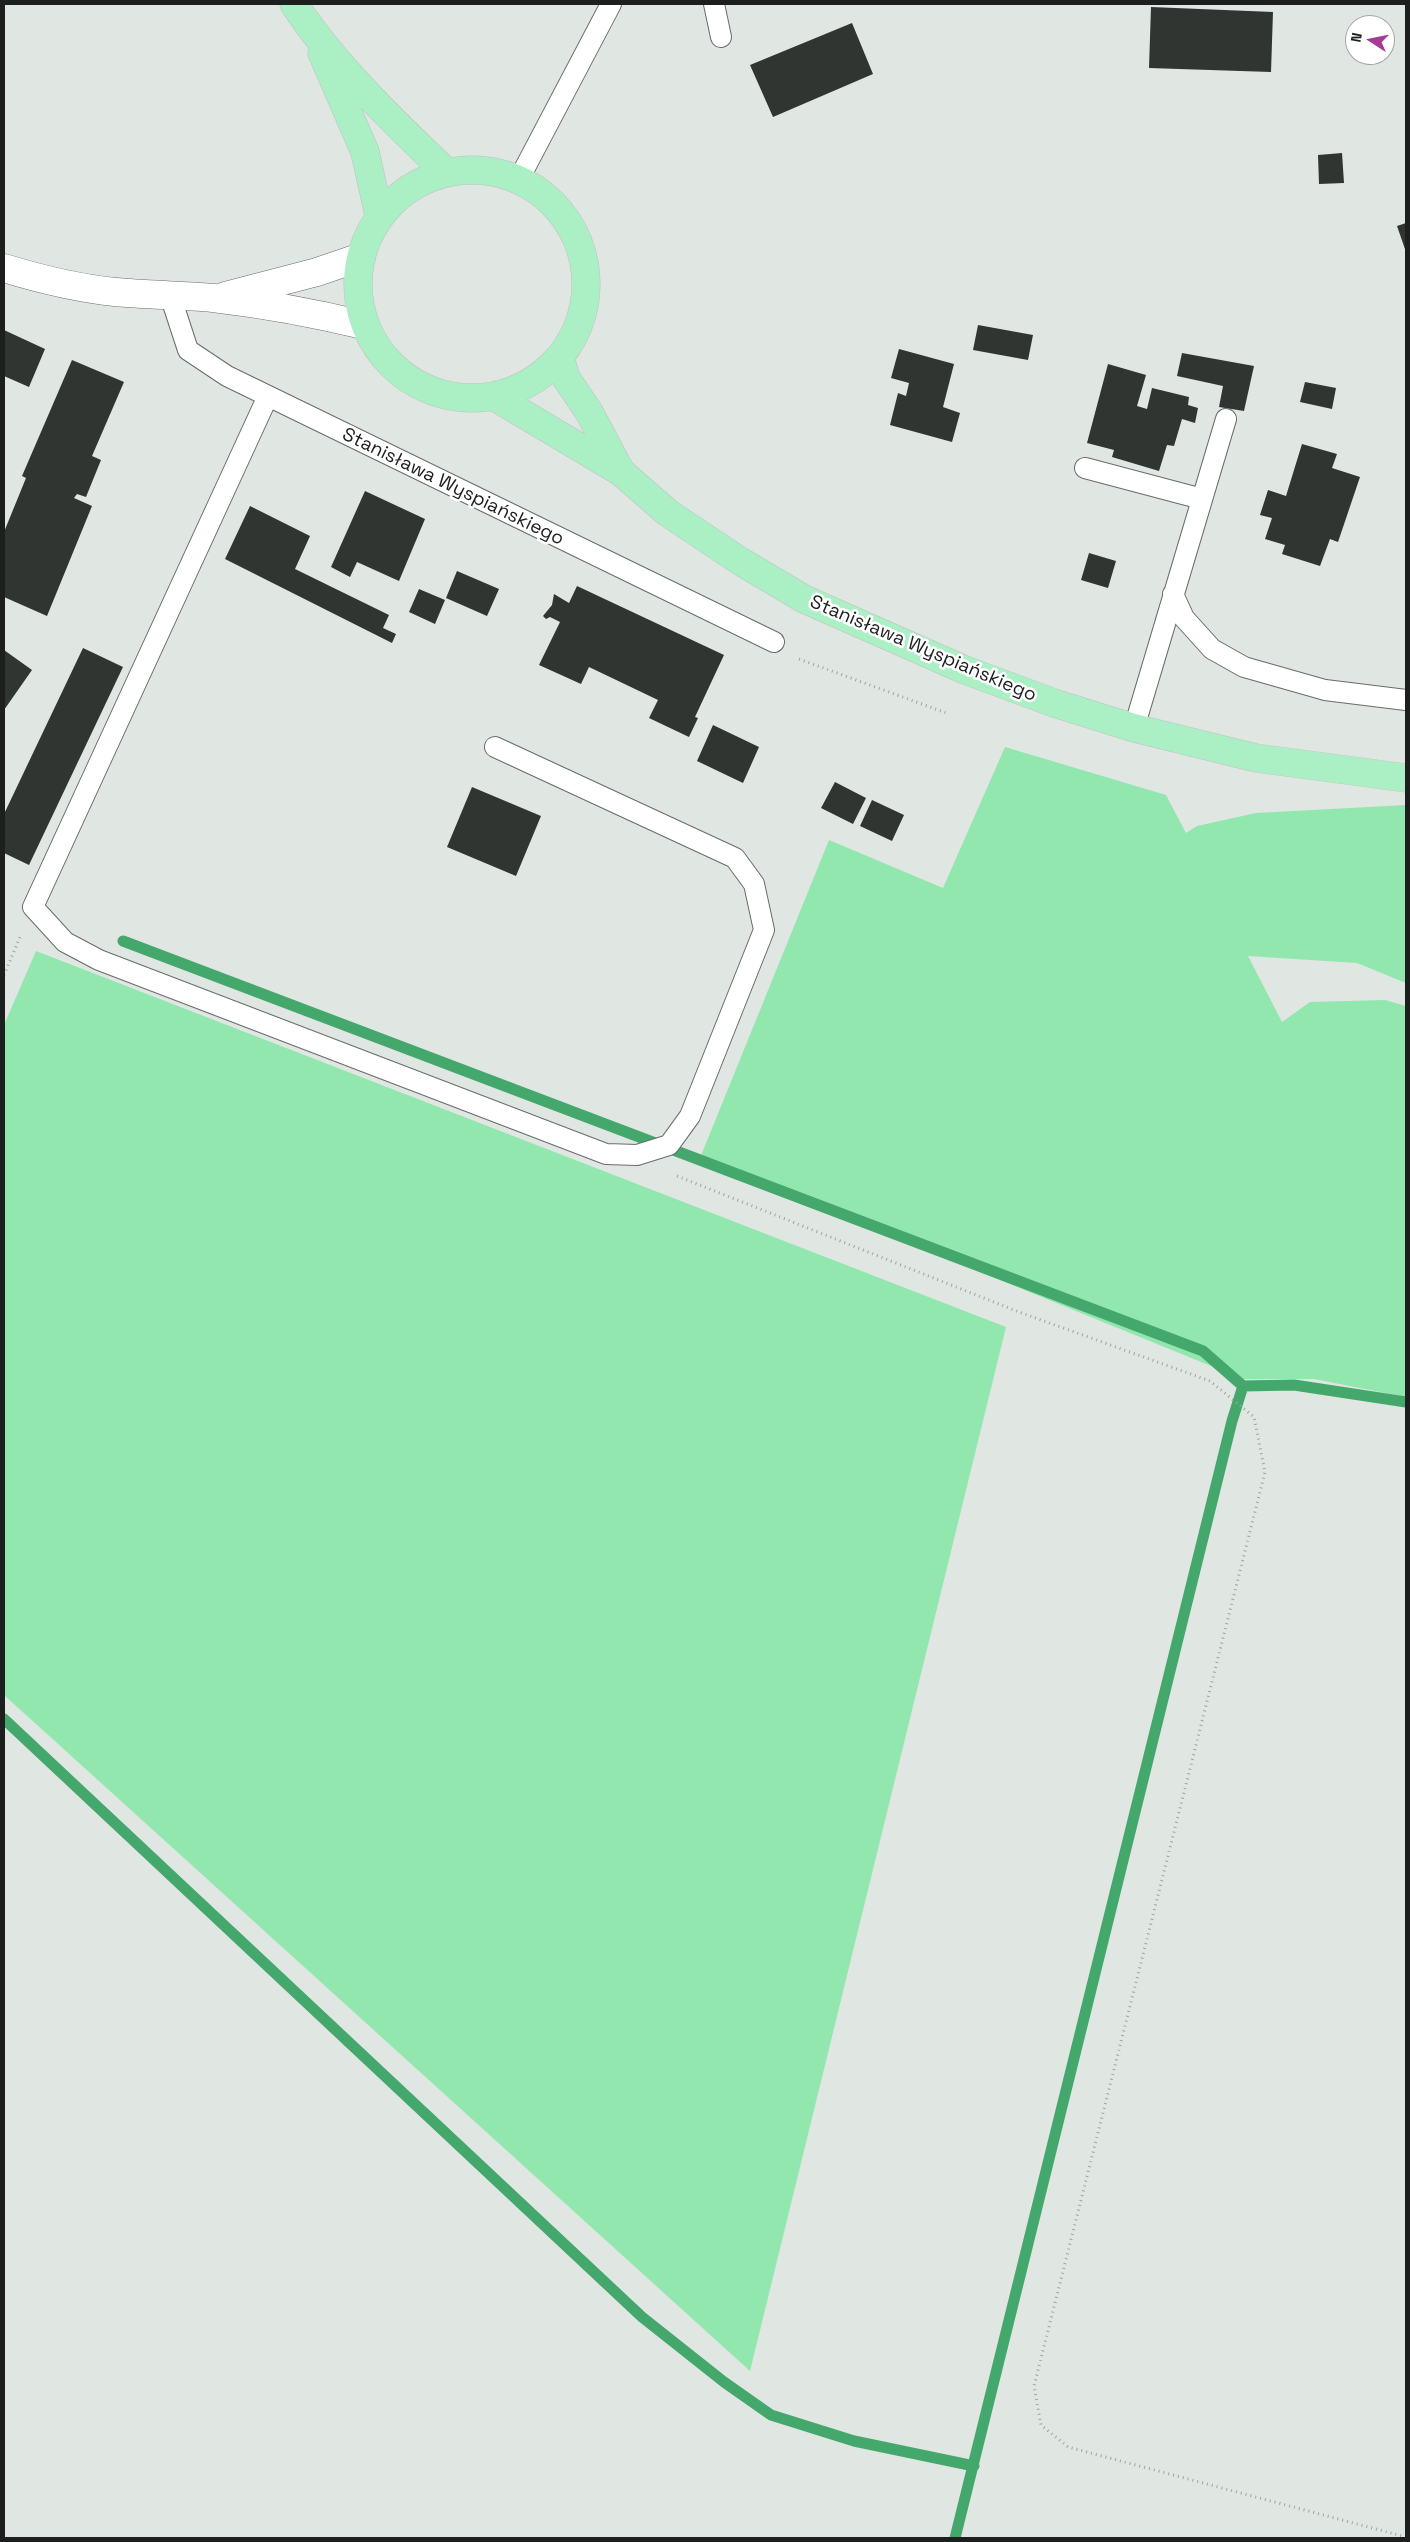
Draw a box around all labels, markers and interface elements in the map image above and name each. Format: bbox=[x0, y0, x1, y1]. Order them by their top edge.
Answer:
north arrow bbox=[1345, 15, 1395, 65]
text: N bbox=[1347, 31, 1366, 44]
street label: Stanisława Wyspiańskiego bbox=[338, 423, 568, 551]
street label: Stanisława Wyspiańskiego bbox=[806, 591, 1040, 707]

